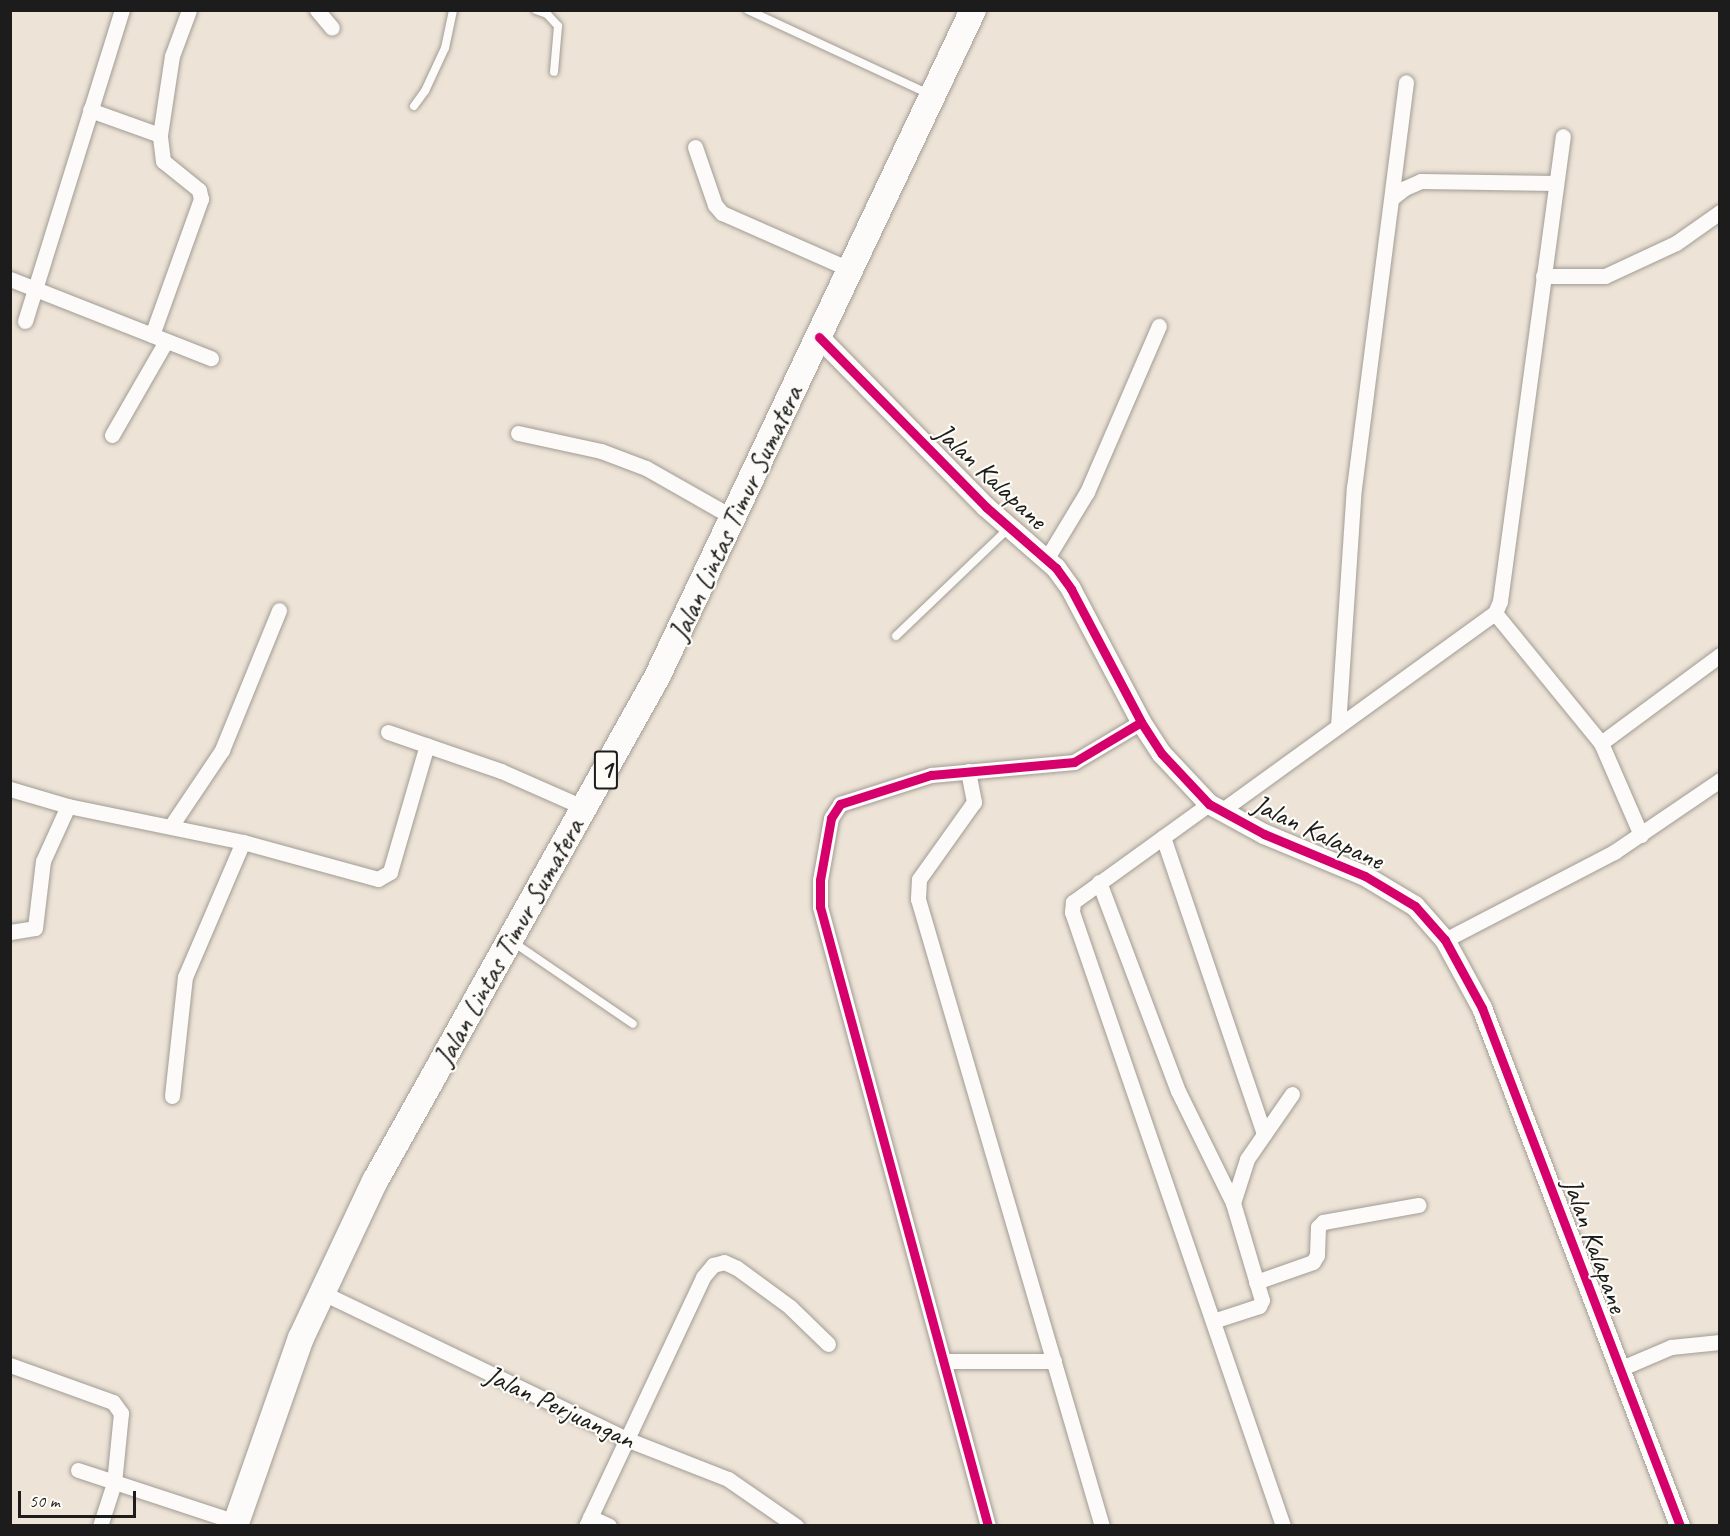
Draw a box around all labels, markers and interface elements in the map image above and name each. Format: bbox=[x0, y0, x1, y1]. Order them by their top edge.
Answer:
street label: Jalan Lintas Timur Sumatera bbox=[663, 381, 809, 645]
street label: Jalan Kalapane bbox=[928, 416, 1054, 536]
road number: 1 bbox=[592, 746, 620, 794]
street label: Jalan Kalapane bbox=[1247, 787, 1389, 877]
street label: Jalan Lintas Timur Sumatera bbox=[428, 814, 590, 1070]
street label: Jalan Kalapane bbox=[1555, 1173, 1635, 1317]
street label: Jalan Perjuangan bbox=[479, 1357, 641, 1457]
scale bar bbox=[21, 1479, 140, 1517]
text: 50 m bbox=[29, 1490, 60, 1512]

